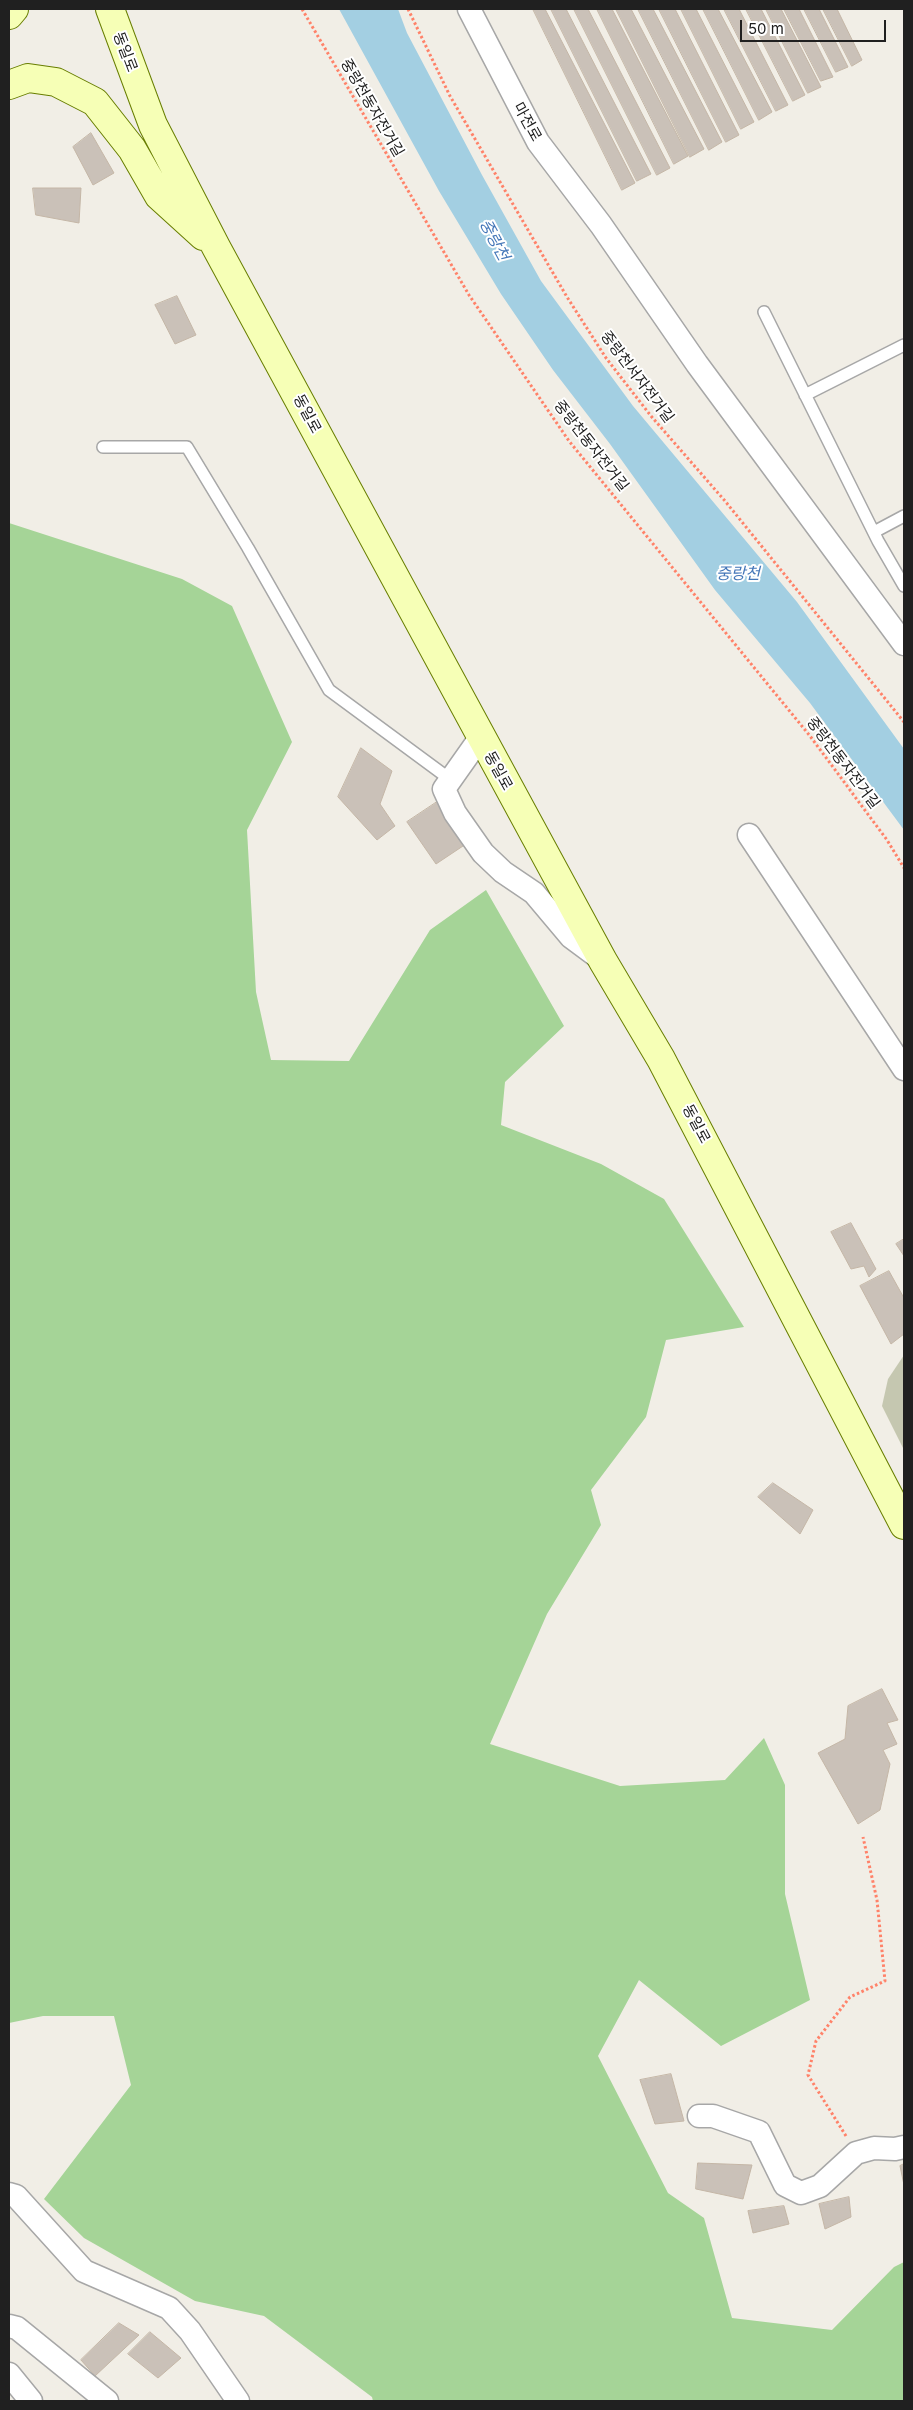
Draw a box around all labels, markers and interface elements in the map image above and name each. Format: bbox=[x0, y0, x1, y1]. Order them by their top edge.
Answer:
scale bar bbox=[743, 10, 889, 42]
text: 50 m bbox=[748, 19, 784, 38]
street label: 동일로 bbox=[109, 29, 141, 75]
street label: 중랑천동자전거길 bbox=[337, 56, 407, 160]
street label: 마전로 bbox=[509, 100, 545, 144]
water label: 중랑천 bbox=[475, 216, 513, 264]
street label: 중랑천서자전거길 bbox=[597, 327, 677, 427]
street label: 동일로 bbox=[289, 391, 325, 437]
street label: 중랑천동자전거길 bbox=[550, 397, 632, 495]
water label: 중랑천 bbox=[716, 564, 760, 584]
street label: 중랑천동자전거길 bbox=[803, 713, 883, 813]
street label: 동일로 bbox=[480, 749, 516, 793]
street label: 동일로 bbox=[678, 1101, 714, 1147]

